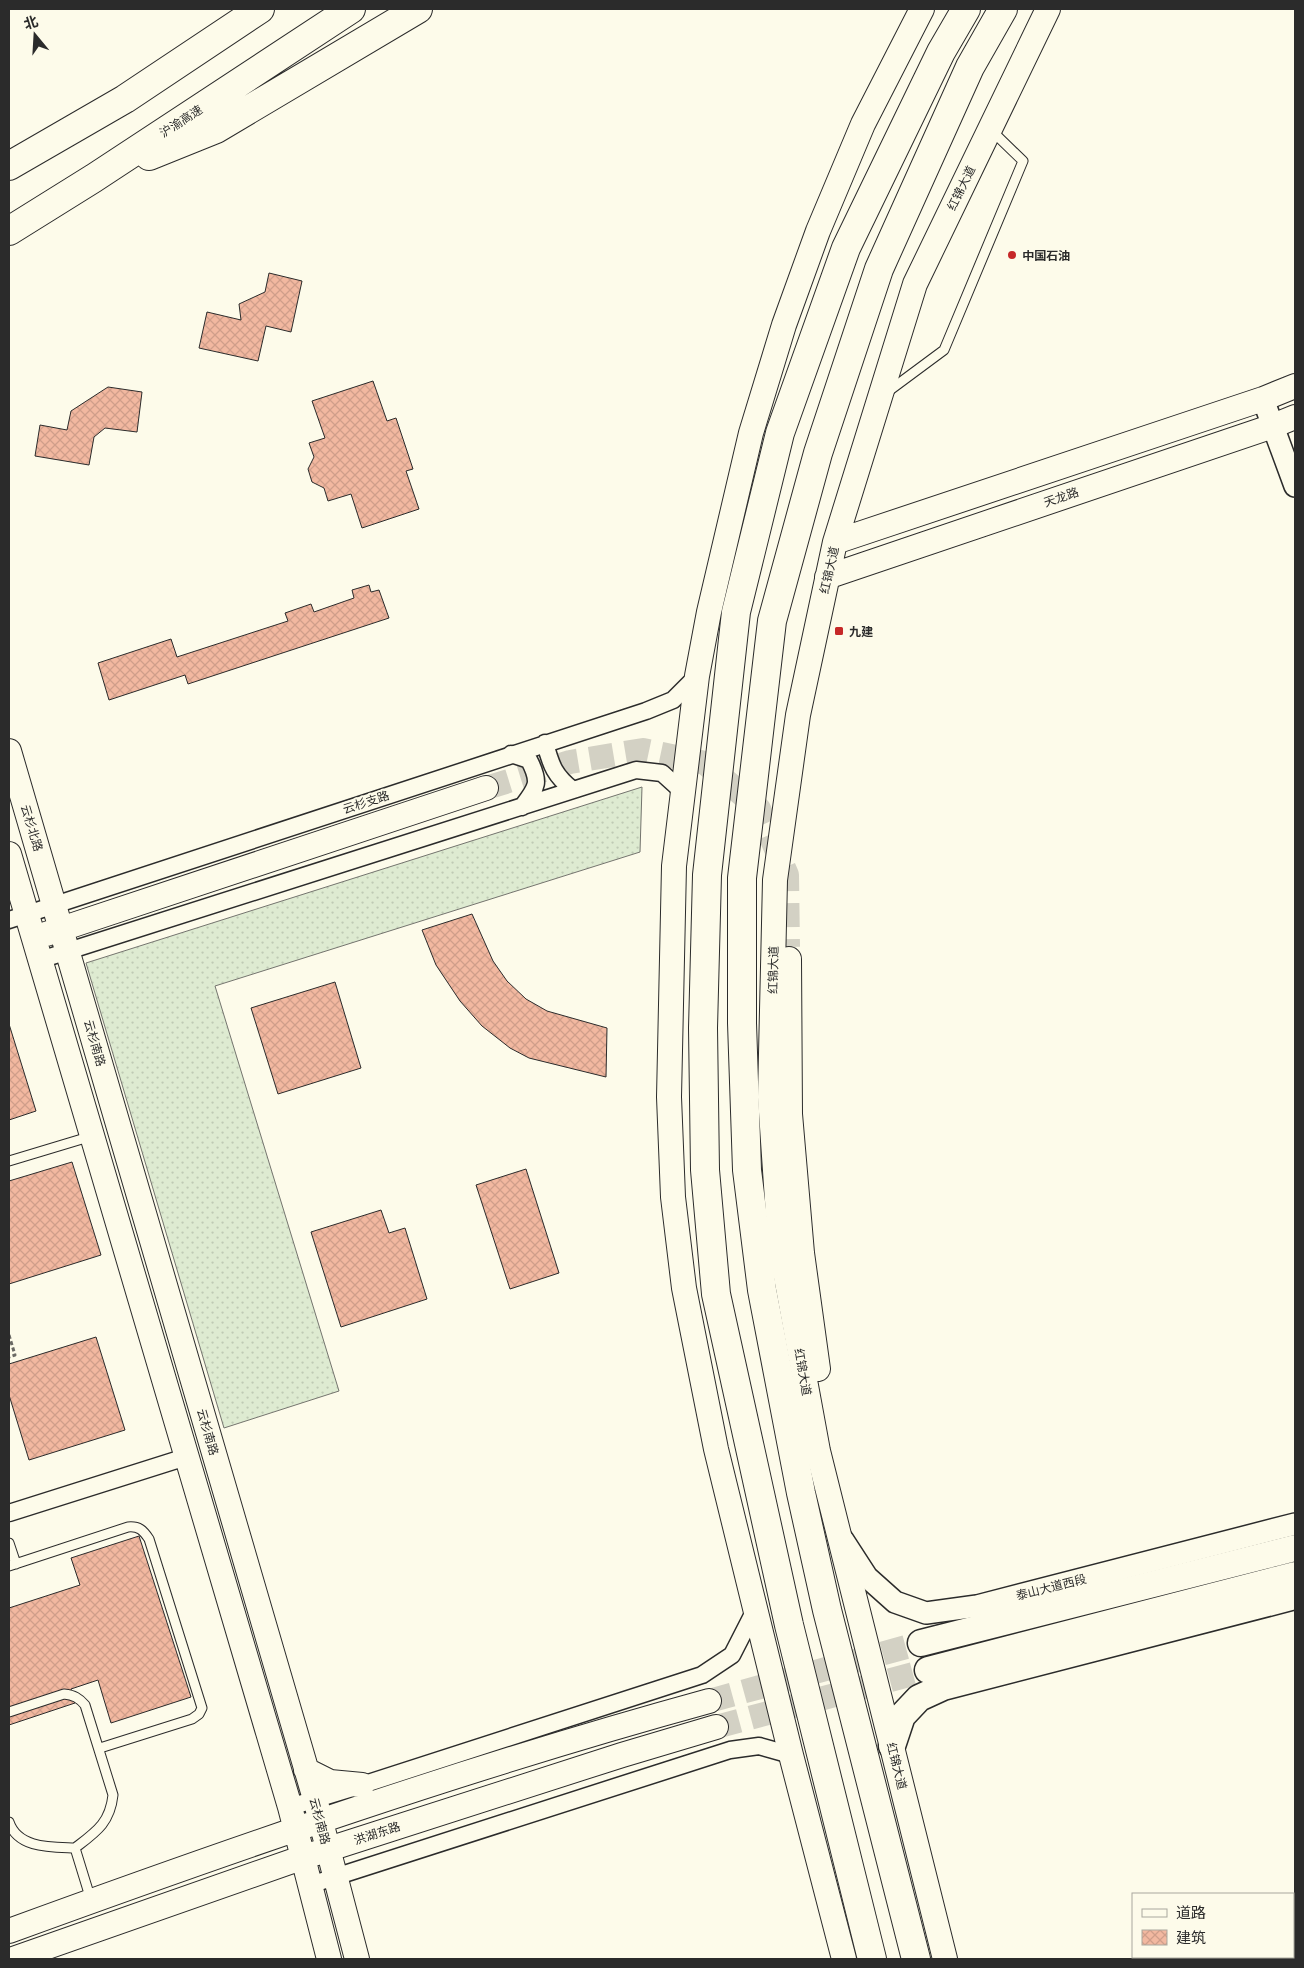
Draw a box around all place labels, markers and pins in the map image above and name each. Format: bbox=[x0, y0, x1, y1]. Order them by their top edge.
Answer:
place label: 中国石油 bbox=[1022, 247, 1070, 264]
marker: 中国石油 bbox=[1006, 249, 1018, 261]
place label: 九建 bbox=[849, 623, 873, 640]
marker: 九建 bbox=[833, 625, 845, 637]

